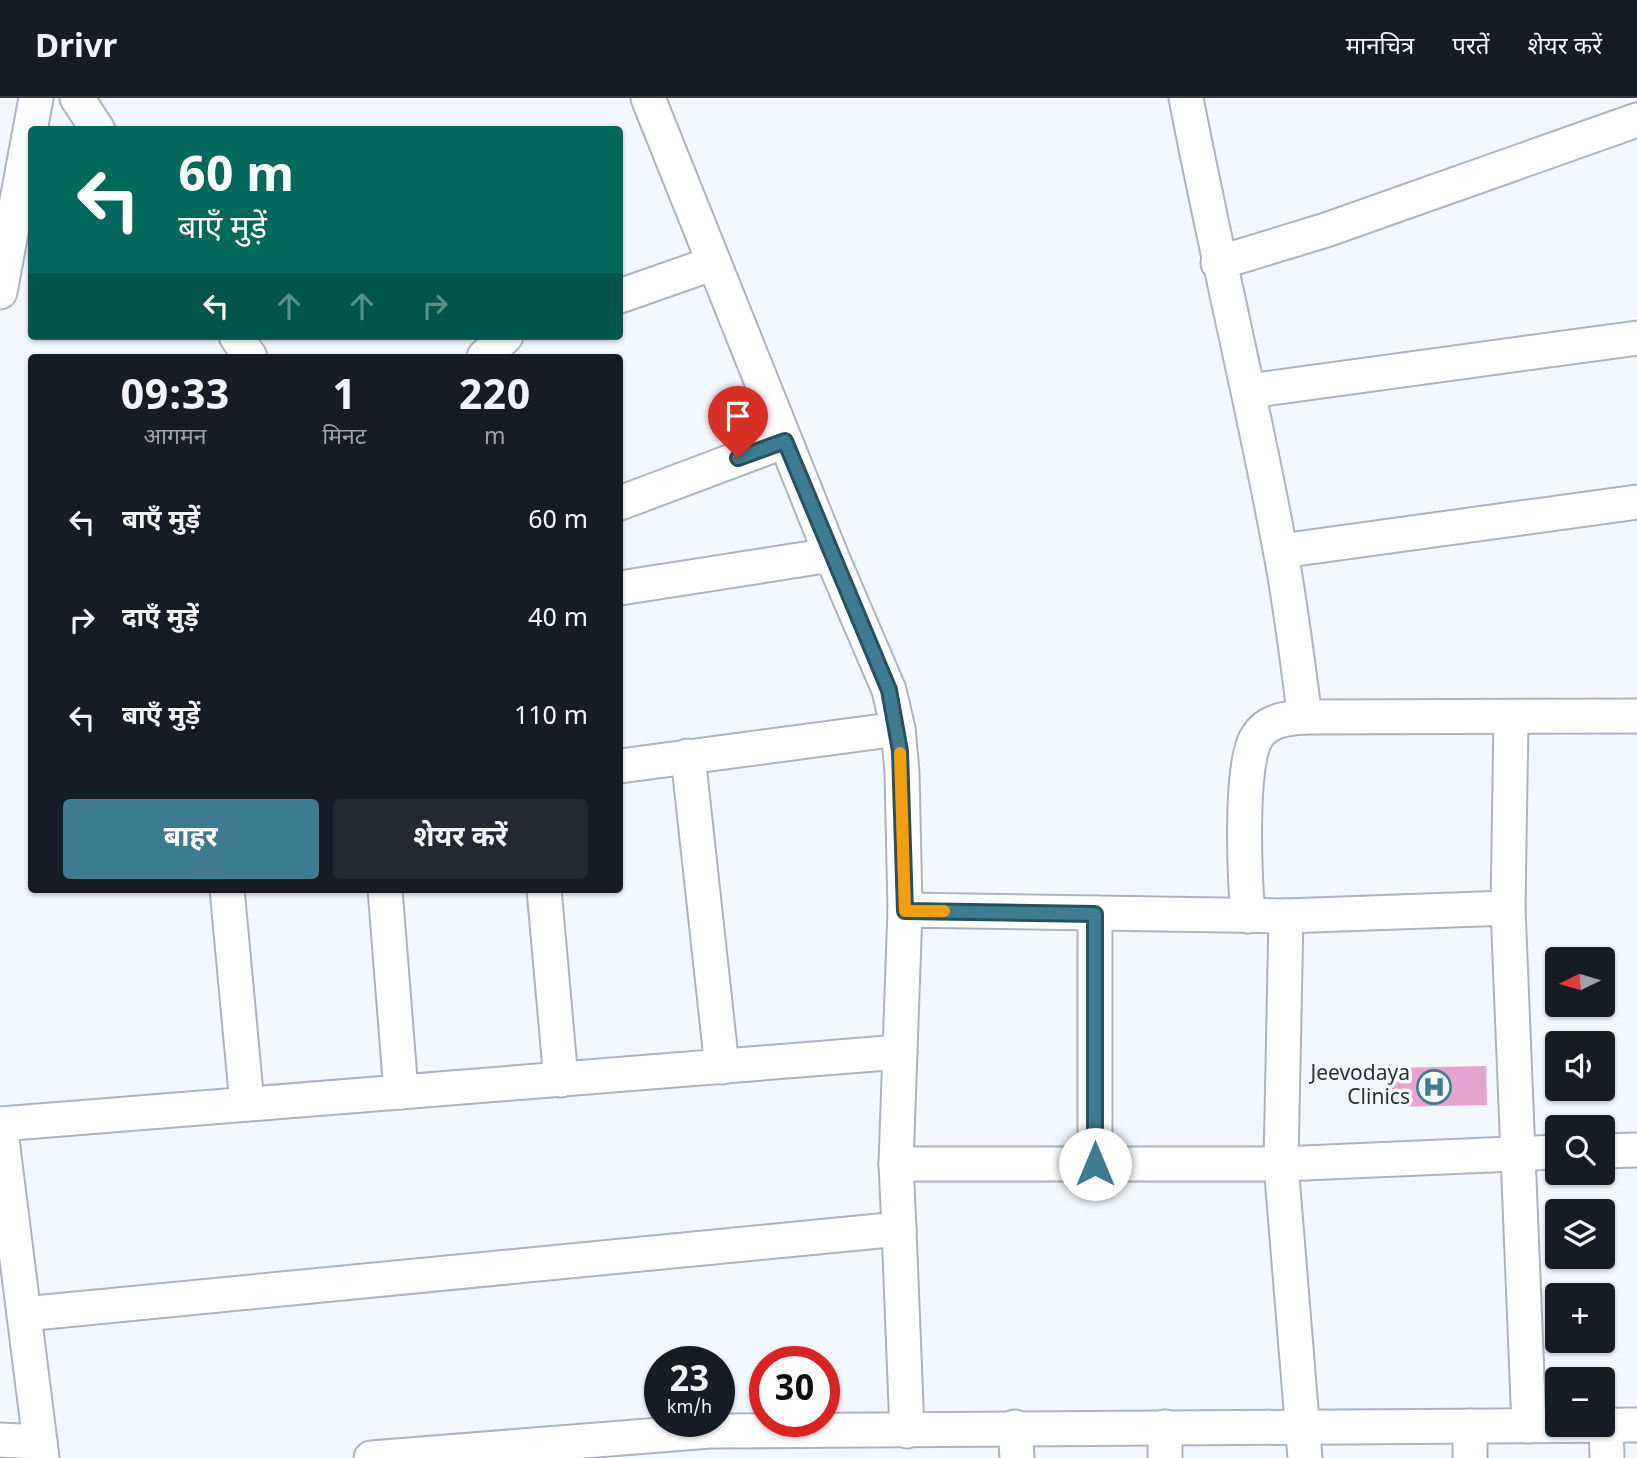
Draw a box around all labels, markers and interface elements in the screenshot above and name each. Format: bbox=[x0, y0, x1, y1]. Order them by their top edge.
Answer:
text: Drivr bbox=[35, 27, 117, 70]
text: मानचित्र bbox=[1346, 32, 1414, 64]
text: परतें bbox=[1452, 32, 1489, 64]
text: शेयर करें bbox=[1527, 32, 1602, 64]
text: 60 m bbox=[178, 147, 294, 211]
icon: left bbox=[63, 154, 154, 245]
text: बाएँ मुड़ें bbox=[178, 209, 267, 251]
icon: left bbox=[197, 287, 235, 325]
icon: ahead bbox=[270, 287, 308, 325]
icon: ahead bbox=[343, 287, 381, 325]
icon: right bbox=[416, 287, 454, 325]
text: 09:33 bbox=[121, 371, 230, 426]
text: 1 bbox=[332, 371, 356, 426]
text: 220 bbox=[459, 371, 530, 426]
pin bbox=[708, 386, 768, 458]
icon: arrive bbox=[719, 397, 757, 435]
text: आगमन bbox=[144, 423, 207, 453]
text: मिनट bbox=[322, 423, 366, 453]
text: m bbox=[484, 423, 505, 453]
icon: left bbox=[63, 503, 101, 541]
text: बाएँ मुड़ें bbox=[122, 505, 200, 539]
text: 60 m bbox=[528, 505, 588, 539]
icon: right bbox=[63, 601, 101, 639]
text: दाएँ मुड़ें bbox=[122, 603, 199, 637]
text: 40 m bbox=[528, 603, 588, 637]
icon: left bbox=[63, 699, 101, 737]
text: बाएँ मुड़ें bbox=[122, 701, 200, 735]
text: 110 m bbox=[514, 701, 588, 735]
button: बाहर bbox=[63, 799, 319, 879]
button: शेयर करें bbox=[333, 799, 588, 879]
north arrow bbox=[1545, 947, 1615, 1017]
map controls bbox=[1545, 947, 1615, 1437]
button: sound bbox=[1545, 1031, 1615, 1101]
place label: Jeevodaya Clinics bbox=[1308, 1061, 1410, 1113]
hospital icon: Jeevodaya Clinics bbox=[1415, 1068, 1453, 1106]
button: search bbox=[1545, 1115, 1615, 1185]
position arrow bbox=[1058, 1127, 1132, 1201]
button: layers bbox=[1545, 1199, 1615, 1269]
button: + bbox=[1545, 1283, 1615, 1353]
speed limit sign: 30 bbox=[749, 1346, 840, 1437]
text: 23 bbox=[670, 1360, 709, 1405]
button: − bbox=[1545, 1367, 1615, 1437]
text: km/h bbox=[667, 1397, 712, 1420]

